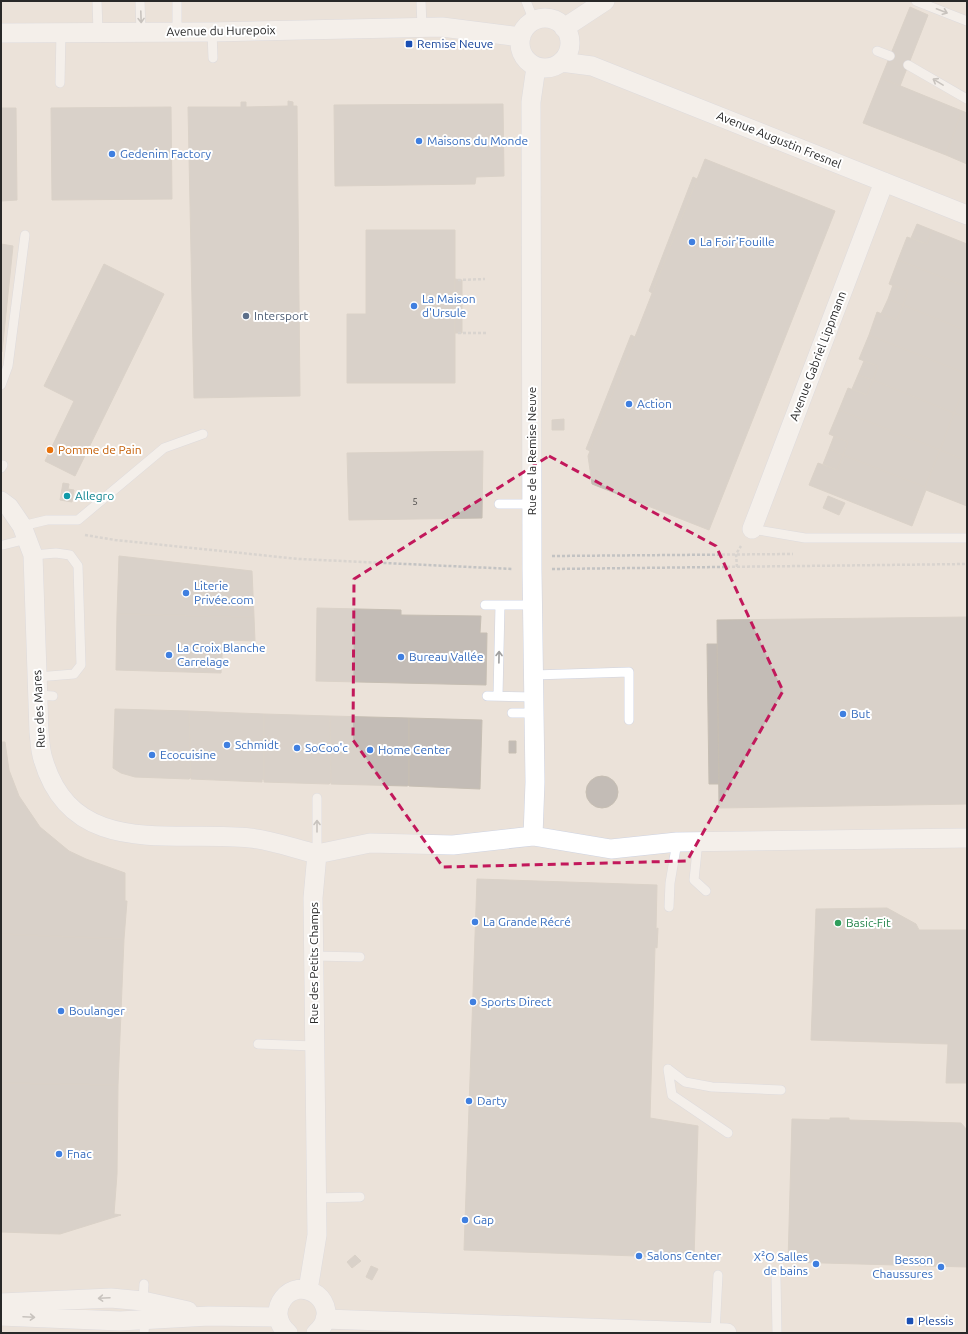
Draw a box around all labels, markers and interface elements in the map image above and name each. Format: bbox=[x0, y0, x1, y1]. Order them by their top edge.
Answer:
one-way arrow bbox=[935, 8, 947, 16]
one-way arrow bbox=[137, 10, 144, 23]
street label: Avenue du Hurepoix bbox=[166, 23, 276, 38]
place label: Remise Neuve bbox=[417, 37, 493, 50]
marker: Remise Neuve bbox=[404, 39, 414, 49]
one-way arrow bbox=[932, 78, 944, 86]
street label: Avenue Augustin Fresnel bbox=[715, 109, 843, 170]
place label: Maisons du Monde bbox=[427, 134, 528, 147]
marker: Maisons du Monde bbox=[414, 136, 424, 146]
place label: Gedenim Factory bbox=[120, 147, 211, 160]
marker: Gedenim Factory bbox=[107, 149, 117, 159]
place label: La Foir'Fouille bbox=[700, 235, 775, 248]
marker: La Foir'Fouille bbox=[687, 237, 697, 247]
street label: Avenue Gabriel Lippmann bbox=[787, 289, 848, 422]
place label: La Maison d'Ursule bbox=[422, 292, 476, 319]
marker: La Maison d'Ursule bbox=[409, 301, 419, 311]
place label: Intersport bbox=[254, 309, 309, 322]
marker: Intersport bbox=[241, 311, 251, 321]
street label: Rue de la Remise Neuve bbox=[525, 387, 538, 515]
place label: Action bbox=[637, 397, 672, 410]
marker: Action bbox=[624, 399, 634, 409]
place label: Pomme de Pain bbox=[58, 443, 142, 456]
marker: Pomme de Pain bbox=[45, 445, 55, 455]
place label: Allegro bbox=[75, 489, 114, 502]
marker: Allegro bbox=[62, 491, 72, 501]
house number: 5 bbox=[412, 496, 418, 507]
place label: Literie Privée.com bbox=[194, 579, 254, 606]
marker: Literie Privée.com bbox=[181, 588, 191, 598]
place label: La Croix Blanche Carrelage bbox=[177, 641, 266, 668]
marker: La Croix Blanche Carrelage bbox=[164, 650, 174, 660]
place label: Bureau Vallée bbox=[409, 650, 484, 663]
one-way arrow bbox=[495, 651, 503, 664]
marker: Bureau Vallée bbox=[396, 652, 406, 662]
street label: Rue des Mares bbox=[30, 670, 47, 748]
place label: But bbox=[851, 707, 870, 720]
marker: But bbox=[838, 709, 848, 719]
place label: Schmidt bbox=[235, 738, 279, 751]
marker: Schmidt bbox=[222, 740, 232, 750]
place label: SoCoo'c bbox=[305, 741, 348, 754]
marker: SoCoo'c bbox=[292, 743, 302, 753]
place label: Home Center bbox=[378, 743, 450, 756]
marker: Home Center bbox=[365, 745, 375, 755]
place label: Ecocuisine bbox=[160, 748, 216, 761]
marker: Ecocuisine bbox=[147, 750, 157, 760]
one-way arrow bbox=[313, 820, 321, 833]
street label: Rue des Petits Champs bbox=[307, 902, 320, 1024]
place label: La Grande Récré bbox=[483, 915, 571, 928]
place label: Basic-Fit bbox=[846, 916, 891, 929]
marker: La Grande Récré bbox=[470, 917, 480, 927]
marker: Basic-Fit bbox=[833, 918, 843, 928]
place label: Sports Direct bbox=[481, 995, 552, 1008]
marker: Sports Direct bbox=[468, 997, 478, 1007]
place label: Boulanger bbox=[69, 1004, 125, 1017]
marker: Boulanger bbox=[56, 1006, 66, 1016]
place label: Darty bbox=[477, 1094, 507, 1107]
marker: Darty bbox=[464, 1096, 474, 1106]
place label: Fnac bbox=[67, 1147, 92, 1160]
marker: Fnac bbox=[54, 1149, 64, 1159]
place label: Gap bbox=[473, 1213, 494, 1226]
marker: Gap bbox=[460, 1215, 470, 1225]
place label: Salons Center bbox=[647, 1249, 722, 1262]
place label: X²O Salles de bains bbox=[754, 1250, 808, 1277]
marker: Salons Center bbox=[634, 1251, 644, 1261]
place label: Besson Chaussures bbox=[872, 1253, 933, 1280]
marker: X²O Salles de bains bbox=[811, 1259, 821, 1269]
marker: Besson Chaussures bbox=[936, 1262, 946, 1272]
one-way arrow bbox=[98, 1295, 111, 1302]
one-way arrow bbox=[22, 1313, 35, 1321]
place label: Plessis bbox=[918, 1314, 953, 1327]
marker: Plessis bbox=[905, 1316, 915, 1326]

